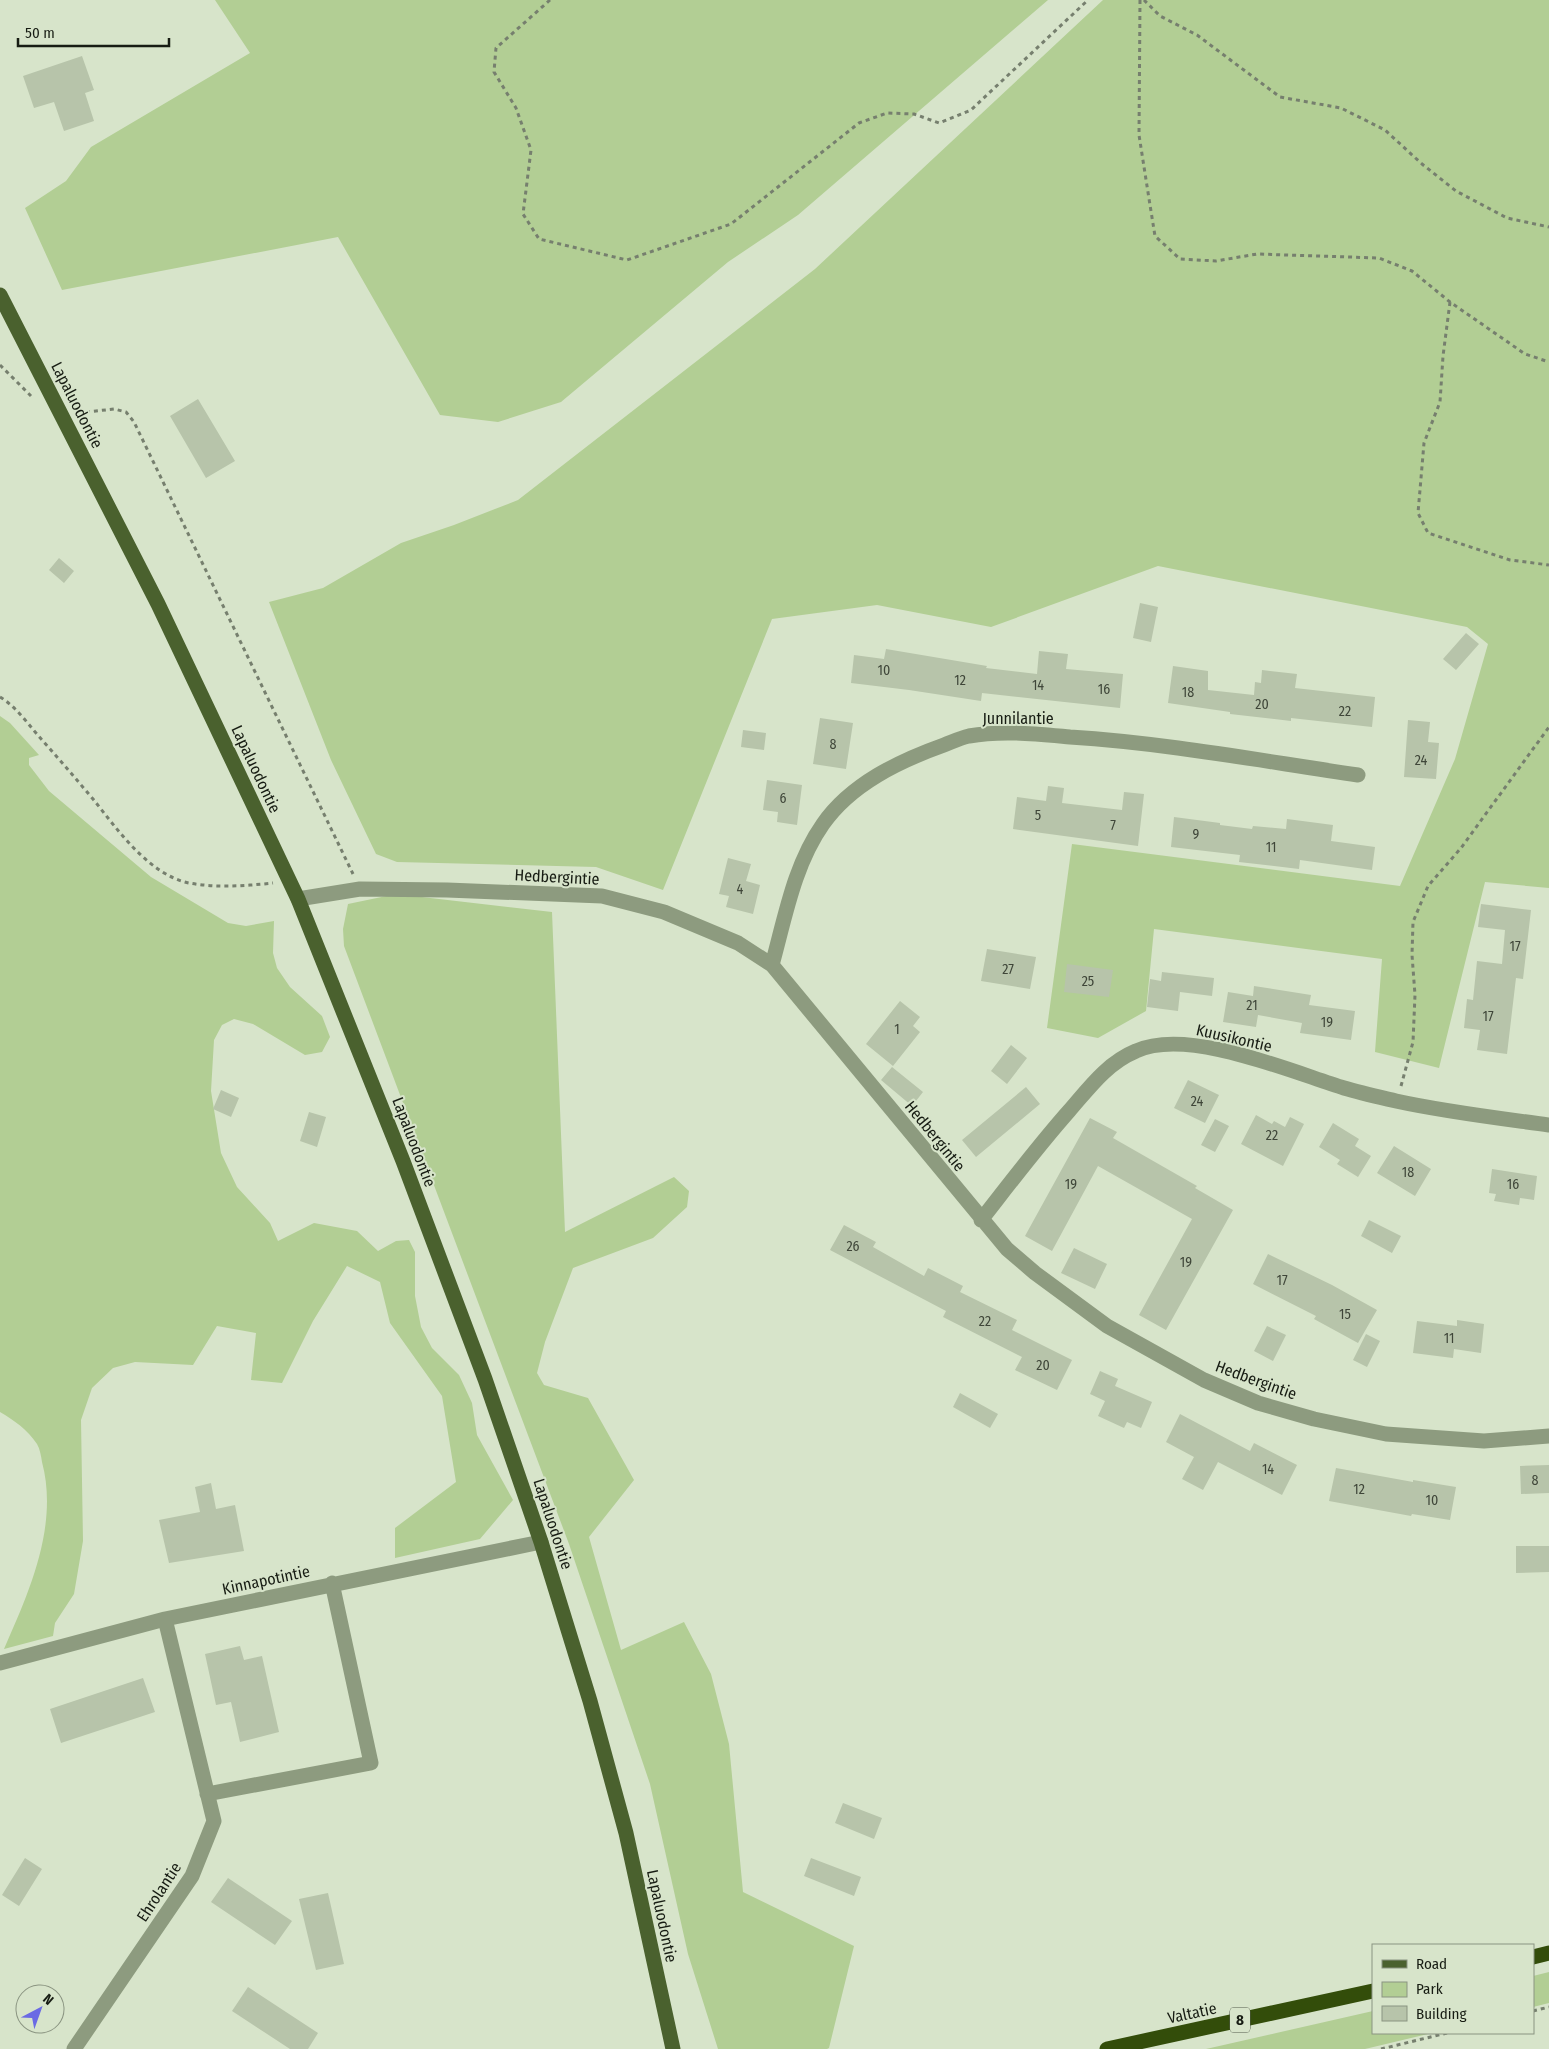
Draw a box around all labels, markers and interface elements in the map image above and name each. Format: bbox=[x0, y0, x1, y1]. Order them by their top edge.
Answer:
scale bar bbox=[18, 15, 169, 47]
text: 50 m bbox=[25, 24, 55, 42]
street label: Lapaluodontie bbox=[47, 359, 107, 451]
house number: 10 bbox=[878, 662, 890, 679]
house number: 12 bbox=[954, 672, 966, 689]
house number: 14 bbox=[1032, 677, 1044, 694]
house number: 16 bbox=[1098, 681, 1110, 698]
house number: 18 bbox=[1182, 684, 1194, 701]
house number: 20 bbox=[1255, 696, 1269, 713]
house number: 22 bbox=[1339, 703, 1351, 720]
street label: Junnilantie bbox=[982, 709, 1054, 728]
street label: Lapaluodontie bbox=[227, 722, 285, 816]
house number: 8 bbox=[830, 736, 837, 753]
house number: 24 bbox=[1415, 752, 1428, 769]
house number: 6 bbox=[780, 790, 787, 807]
house number: 5 bbox=[1035, 807, 1041, 824]
house number: 7 bbox=[1110, 817, 1116, 834]
house number: 9 bbox=[1193, 826, 1200, 843]
house number: 11 bbox=[1266, 839, 1276, 856]
street label: Hedbergintie bbox=[514, 865, 600, 889]
house number: 4 bbox=[737, 881, 744, 898]
house number: 17 bbox=[1509, 938, 1521, 955]
house number: 27 bbox=[1002, 961, 1014, 978]
house number: 25 bbox=[1082, 973, 1094, 990]
house number: 21 bbox=[1246, 997, 1258, 1014]
house number: 17 bbox=[1482, 1008, 1494, 1025]
house number: 19 bbox=[1321, 1014, 1333, 1031]
street label: Kuusikontie bbox=[1194, 1020, 1274, 1056]
house number: 1 bbox=[894, 1021, 900, 1038]
house number: 24 bbox=[1191, 1093, 1204, 1110]
street label: Lapaluodontie bbox=[388, 1094, 440, 1190]
street label: Hedbergintie bbox=[901, 1097, 969, 1175]
house number: 22 bbox=[1266, 1127, 1278, 1144]
house number: 18 bbox=[1402, 1164, 1414, 1181]
house number: 19 bbox=[1065, 1176, 1077, 1193]
house number: 16 bbox=[1507, 1176, 1519, 1193]
house number: 26 bbox=[846, 1238, 860, 1255]
house number: 19 bbox=[1180, 1254, 1192, 1271]
house number: 17 bbox=[1276, 1272, 1288, 1289]
house number: 15 bbox=[1339, 1306, 1351, 1323]
house number: 22 bbox=[979, 1313, 991, 1330]
house number: 11 bbox=[1444, 1330, 1454, 1347]
house number: 20 bbox=[1036, 1357, 1050, 1374]
street label: Hedbergintie bbox=[1213, 1357, 1299, 1404]
house number: 14 bbox=[1262, 1461, 1274, 1478]
house number: 8 bbox=[1532, 1472, 1539, 1489]
street label: Lapaluodontie bbox=[529, 1476, 577, 1572]
house number: 12 bbox=[1353, 1481, 1365, 1498]
house number: 10 bbox=[1426, 1492, 1438, 1509]
street label: Kinnapotintie bbox=[220, 1561, 312, 1599]
street label: Ehrolantie bbox=[133, 1859, 185, 1925]
street label: Lapaluodontie bbox=[643, 1868, 681, 1964]
legend bbox=[1372, 1944, 1534, 2034]
text: Road bbox=[1416, 1955, 1447, 1973]
text: Park bbox=[1416, 1980, 1443, 1998]
north arrow bbox=[15, 1984, 65, 2034]
text: N bbox=[39, 1990, 57, 2009]
street label: Valtatie bbox=[1166, 1999, 1218, 2027]
text: Building bbox=[1416, 2005, 1467, 2023]
road number: 8 bbox=[1230, 2008, 1250, 2032]

